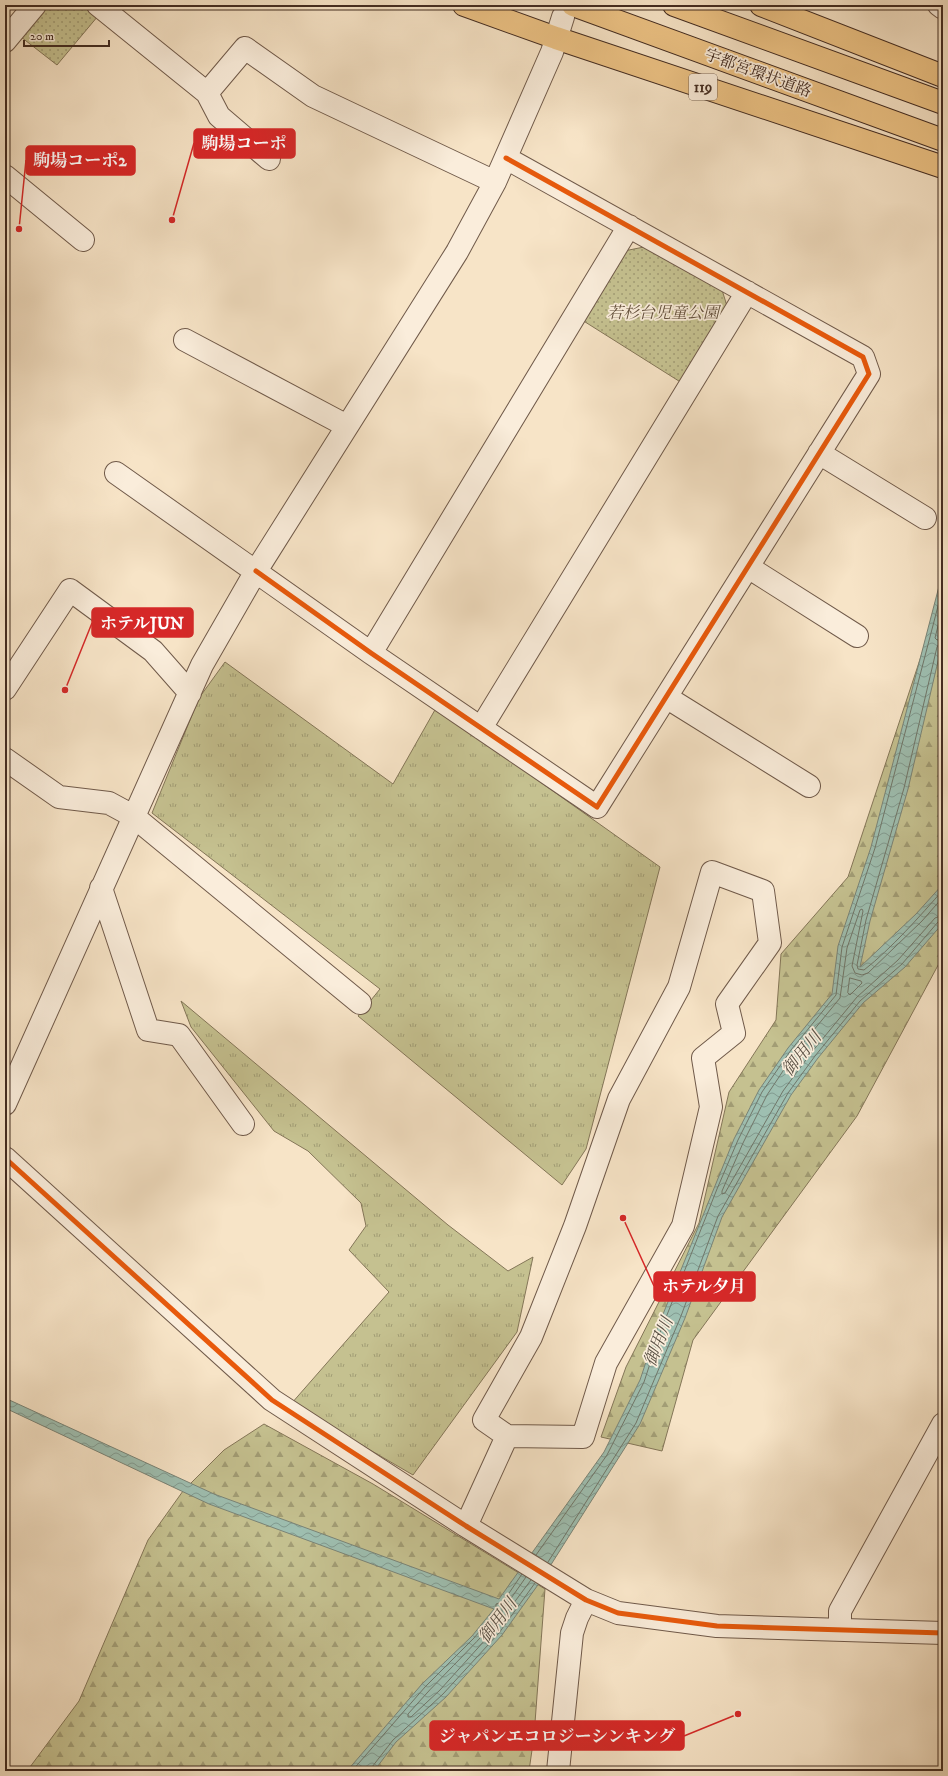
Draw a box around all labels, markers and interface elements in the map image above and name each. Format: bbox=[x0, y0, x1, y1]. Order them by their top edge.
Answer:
scale bar bbox=[24, 22, 109, 48]
text: 20 m bbox=[30, 29, 54, 44]
street label: 宇都宮環状道路 bbox=[702, 44, 814, 102]
road number: 119 bbox=[689, 74, 717, 100]
callout: 駒場コーポ bbox=[194, 129, 295, 158]
text: 駒場コーポ bbox=[202, 133, 287, 155]
callout: 駒場コーポ2 bbox=[26, 146, 135, 175]
text: 駒場コーポ2 bbox=[33, 150, 127, 172]
park label: 若杉台児童公園 bbox=[607, 303, 722, 323]
callout: ホテルJUN bbox=[92, 608, 193, 637]
text: ホテルJUN bbox=[100, 613, 184, 635]
water label: 御用川 bbox=[777, 1026, 828, 1081]
callout: ホテル夕月 bbox=[654, 1272, 755, 1301]
text: ホテル夕月 bbox=[662, 1276, 746, 1298]
water label: 御用川 bbox=[640, 1312, 679, 1370]
water label: 御用川 bbox=[474, 1592, 523, 1648]
callout: ジャパンエコロジーシンキング bbox=[430, 1721, 684, 1750]
text: ジャパンエコロジーシンキング bbox=[439, 1726, 675, 1748]

